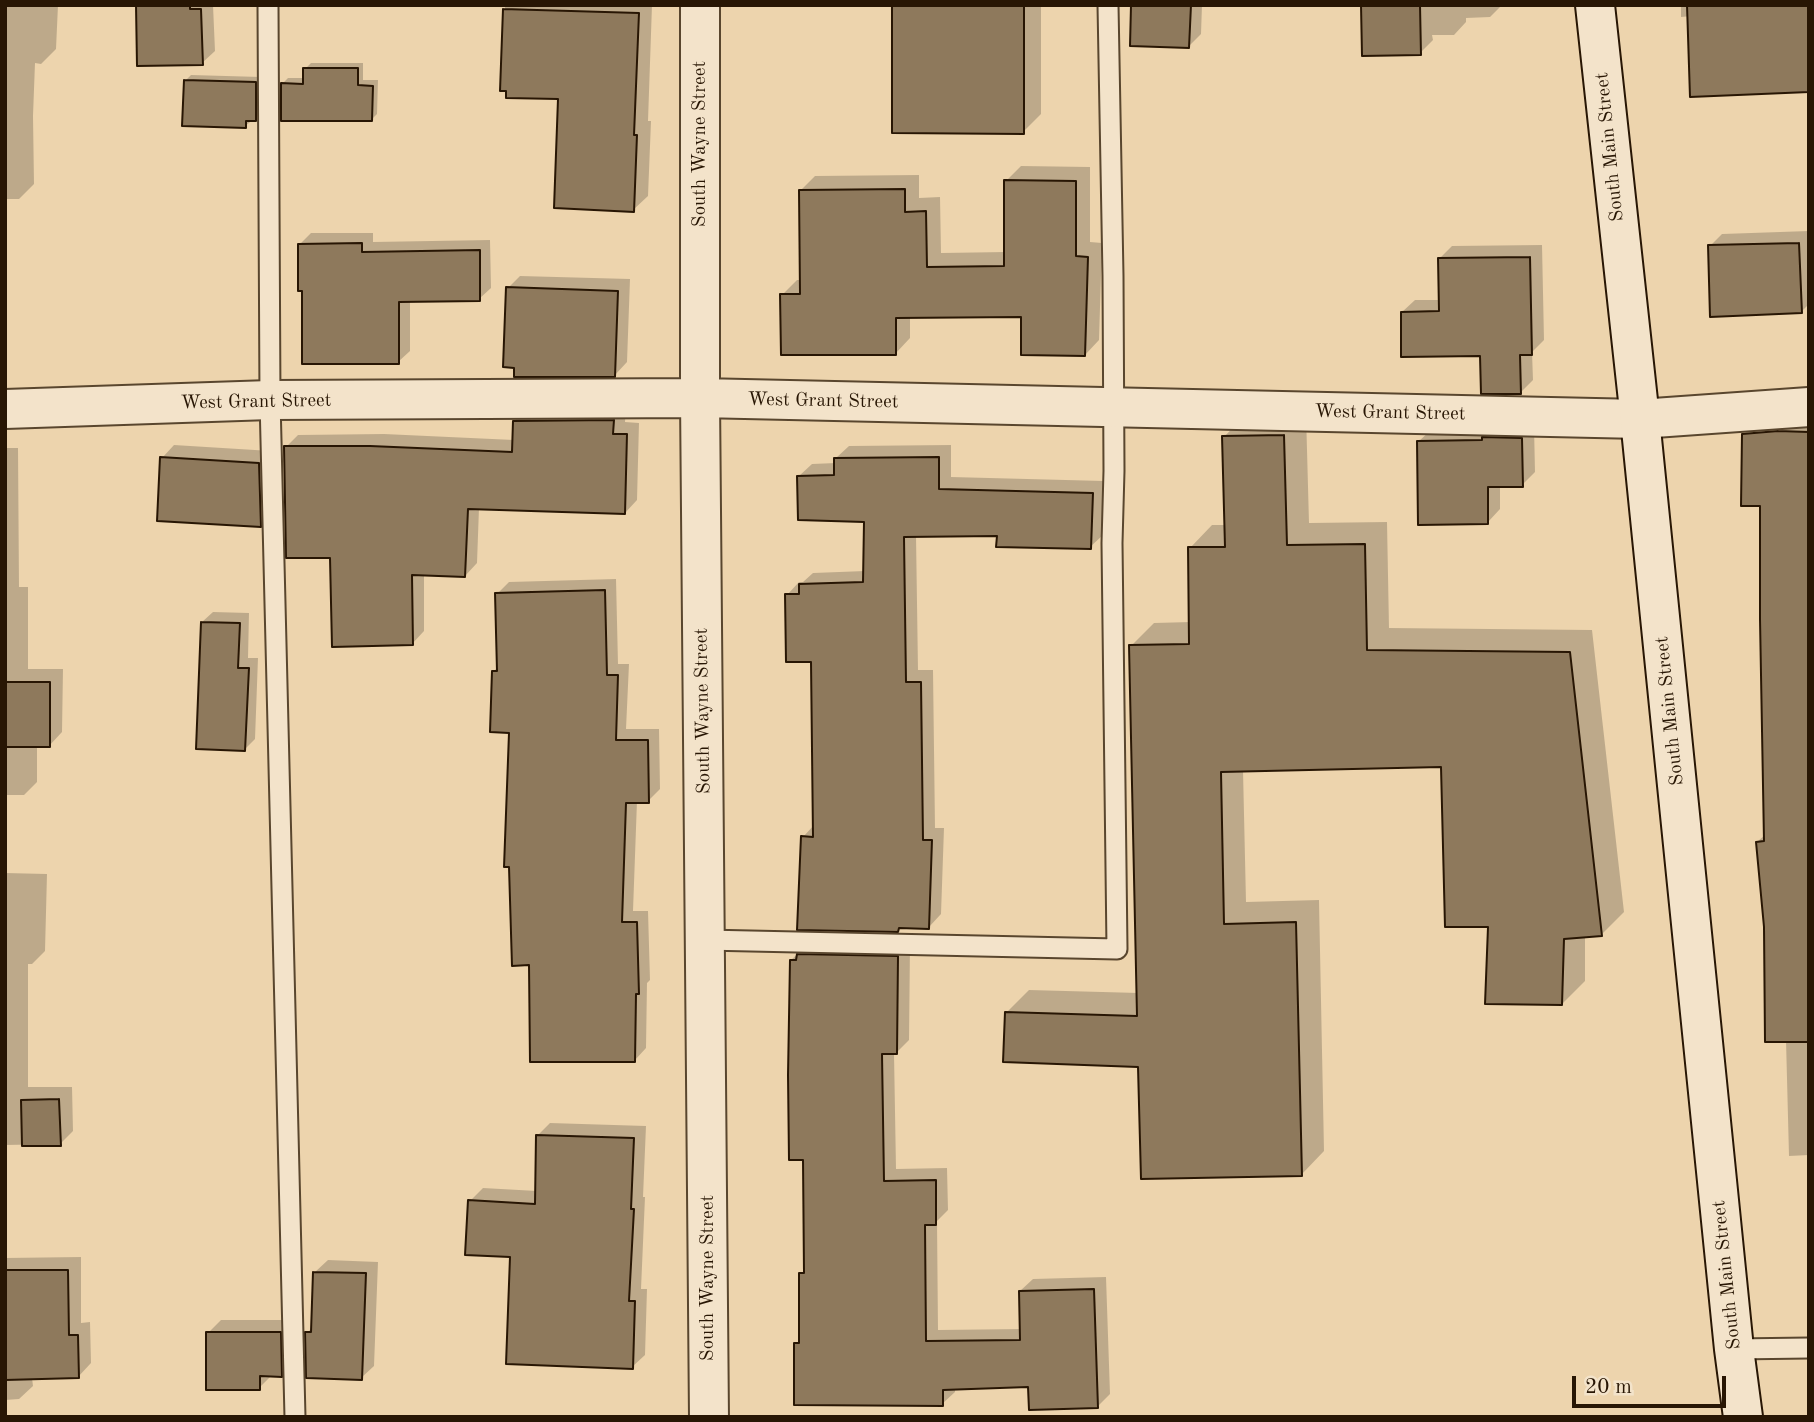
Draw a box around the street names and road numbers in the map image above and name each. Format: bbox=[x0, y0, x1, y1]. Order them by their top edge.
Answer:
street label: South Wayne Street bbox=[689, 61, 711, 227]
street label: South Main Street bbox=[1591, 71, 1629, 223]
street label: West Grant Street bbox=[747, 388, 899, 414]
street label: West Grant Street bbox=[180, 389, 332, 415]
street label: West Grant Street bbox=[1314, 400, 1466, 426]
street label: South Wayne Street bbox=[690, 628, 716, 794]
street label: South Main Street bbox=[1651, 635, 1689, 787]
street label: South Wayne Street bbox=[697, 1195, 719, 1361]
street label: South Main Street bbox=[1708, 1199, 1746, 1351]

